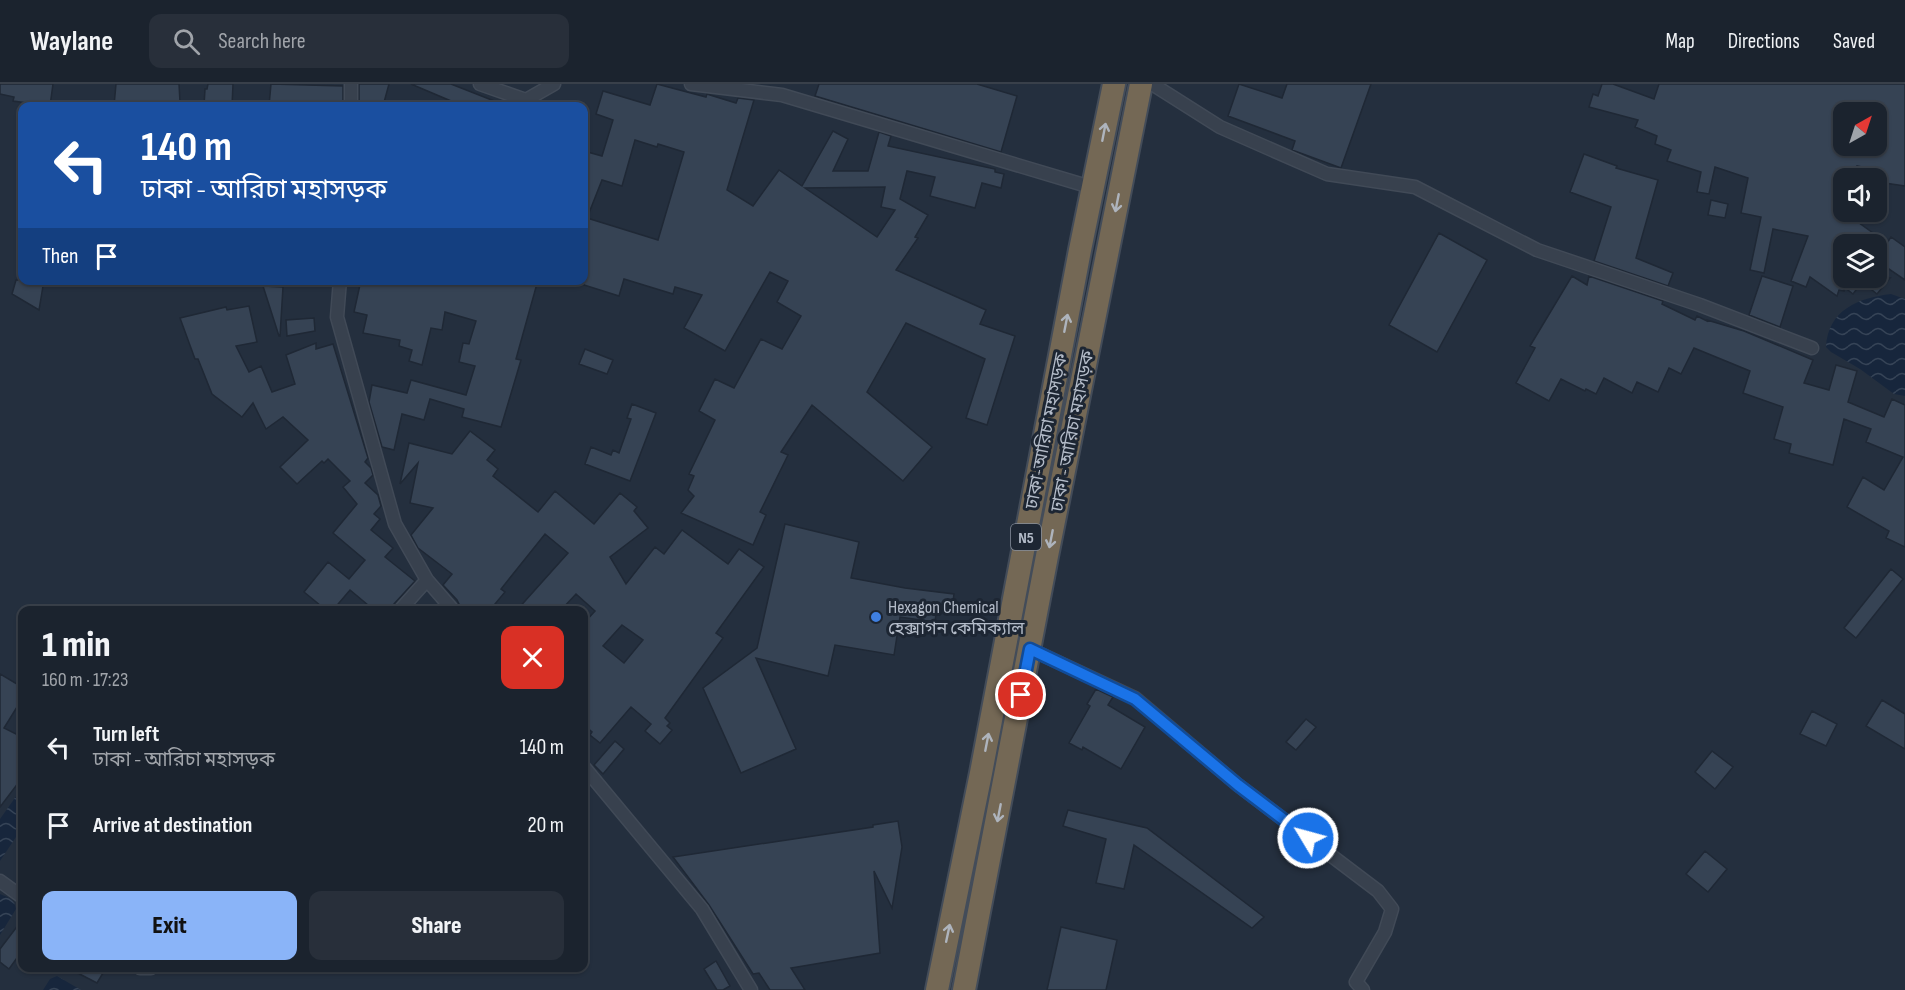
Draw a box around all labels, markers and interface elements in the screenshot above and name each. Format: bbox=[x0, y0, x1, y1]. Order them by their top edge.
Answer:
search box bbox=[149, 14, 569, 68]
text: Waylane bbox=[30, 25, 113, 58]
icon: search bbox=[170, 25, 203, 58]
text: Search here bbox=[218, 28, 306, 55]
text: Map bbox=[1665, 29, 1695, 54]
text: Directions bbox=[1728, 29, 1800, 54]
text: Saved bbox=[1833, 29, 1875, 54]
north arrow bbox=[1833, 102, 1887, 156]
map controls bbox=[1833, 102, 1887, 288]
text: 140 m bbox=[141, 122, 232, 173]
one-way arrow bbox=[1099, 122, 1110, 142]
icon: left bbox=[42, 126, 120, 204]
button: sound bbox=[1833, 168, 1887, 222]
text: ঢাকা - আরিচা মহাসড়ক bbox=[141, 174, 387, 206]
one-way arrow bbox=[1111, 193, 1122, 212]
button: layers bbox=[1833, 234, 1887, 288]
icon: arrive bbox=[90, 240, 123, 273]
text: Then bbox=[42, 243, 78, 270]
one-way arrow bbox=[1061, 314, 1072, 333]
street label: ঢাকা - আরিচা মহাসড়ক bbox=[1046, 348, 1099, 515]
street label: ঢাকা-আরিচা মহাসড়ক bbox=[1021, 351, 1072, 512]
road number: N5 bbox=[1011, 524, 1041, 550]
one-way arrow bbox=[1045, 528, 1056, 548]
place label: Hexagon Chemical হেক্সাগন কেমিক্যাল bbox=[888, 597, 1025, 639]
marker: Hexagon Chemical হেক্সাগন কেমিক্যাল bbox=[869, 610, 883, 624]
text: 1 min bbox=[42, 624, 110, 667]
button: close bbox=[501, 626, 564, 689]
text: 160 m · 17:23 bbox=[42, 668, 128, 692]
pin bbox=[995, 669, 1046, 720]
icon: arrive bbox=[1004, 678, 1037, 711]
text: Turn left bbox=[93, 721, 159, 748]
icon: left bbox=[42, 731, 75, 764]
one-way arrow bbox=[982, 732, 993, 752]
text: 140 m bbox=[520, 734, 564, 761]
text: ঢাকা - আরিচা মহাসড়ক bbox=[93, 748, 275, 772]
one-way arrow bbox=[993, 802, 1004, 822]
position arrow bbox=[1276, 806, 1340, 870]
icon: arrive bbox=[42, 809, 75, 842]
text: Arrive at destination bbox=[93, 812, 252, 839]
text: 20 m bbox=[528, 812, 564, 839]
button: Exit bbox=[42, 891, 297, 960]
button: Share bbox=[309, 891, 564, 960]
one-way arrow bbox=[943, 923, 955, 942]

